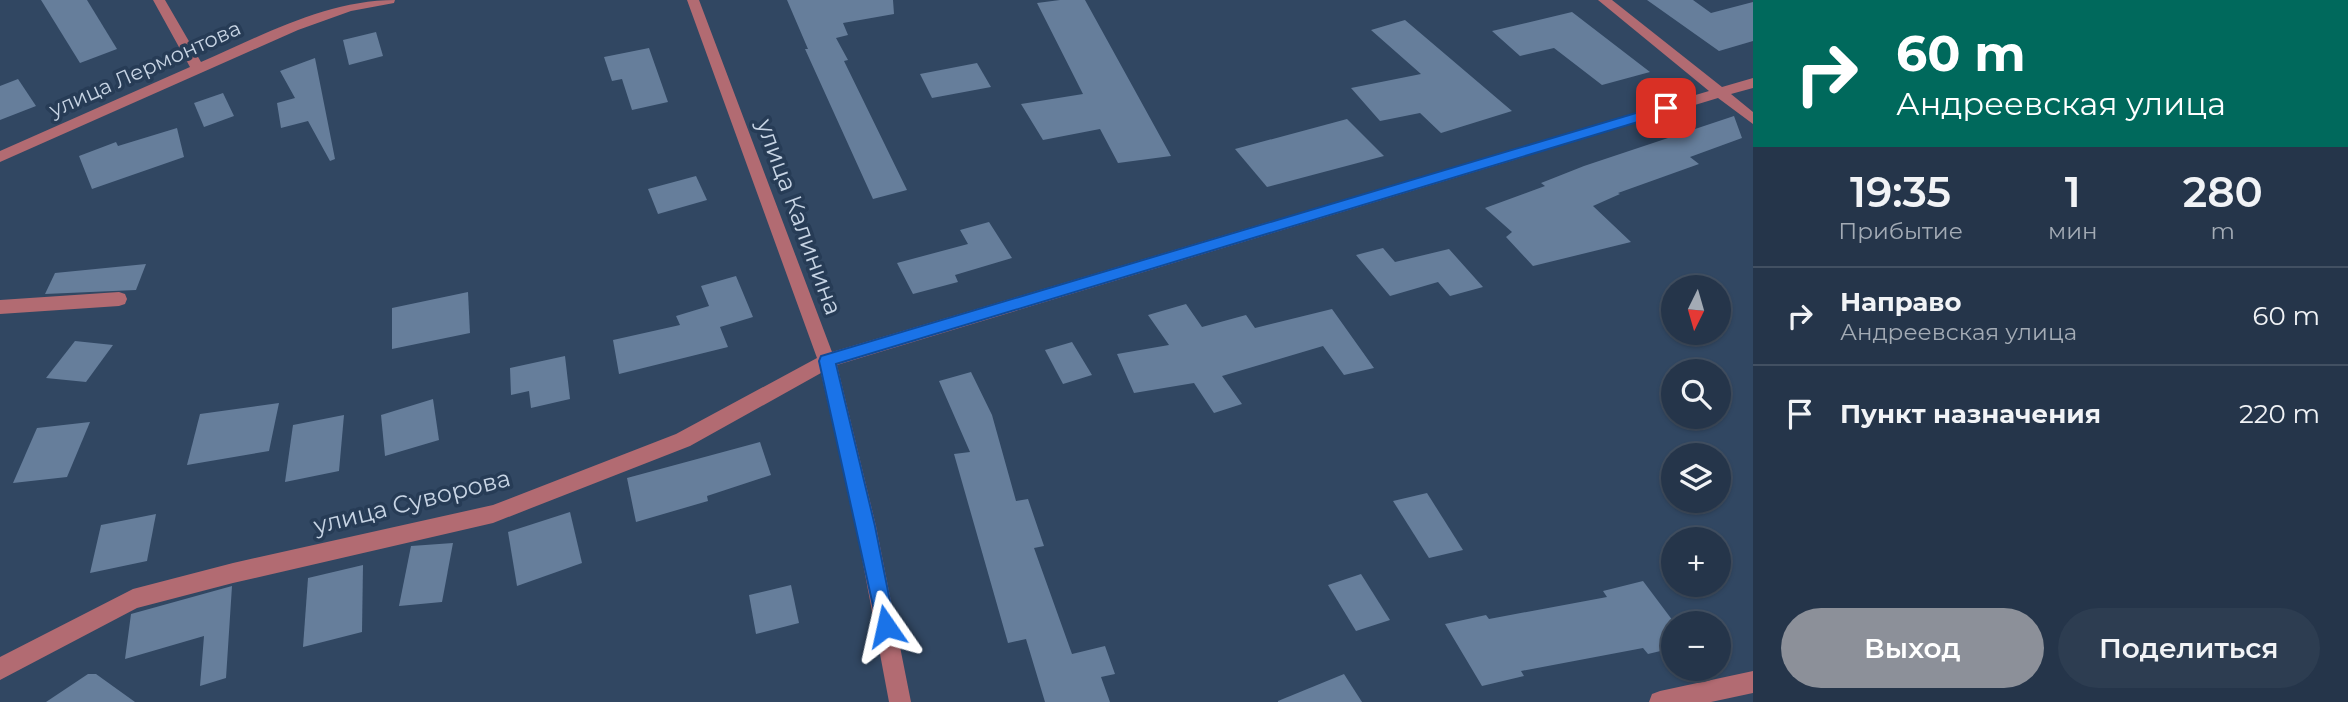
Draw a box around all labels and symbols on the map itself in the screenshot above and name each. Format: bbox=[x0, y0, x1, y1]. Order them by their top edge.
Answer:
street label: улица Лермонтова bbox=[44, 15, 244, 122]
pin bbox=[1636, 78, 1696, 138]
street label: улица Калинина bbox=[750, 114, 848, 319]
north arrow bbox=[1661, 275, 1731, 345]
street label: улица Суворова bbox=[309, 463, 513, 540]
position arrow bbox=[849, 589, 923, 663]

